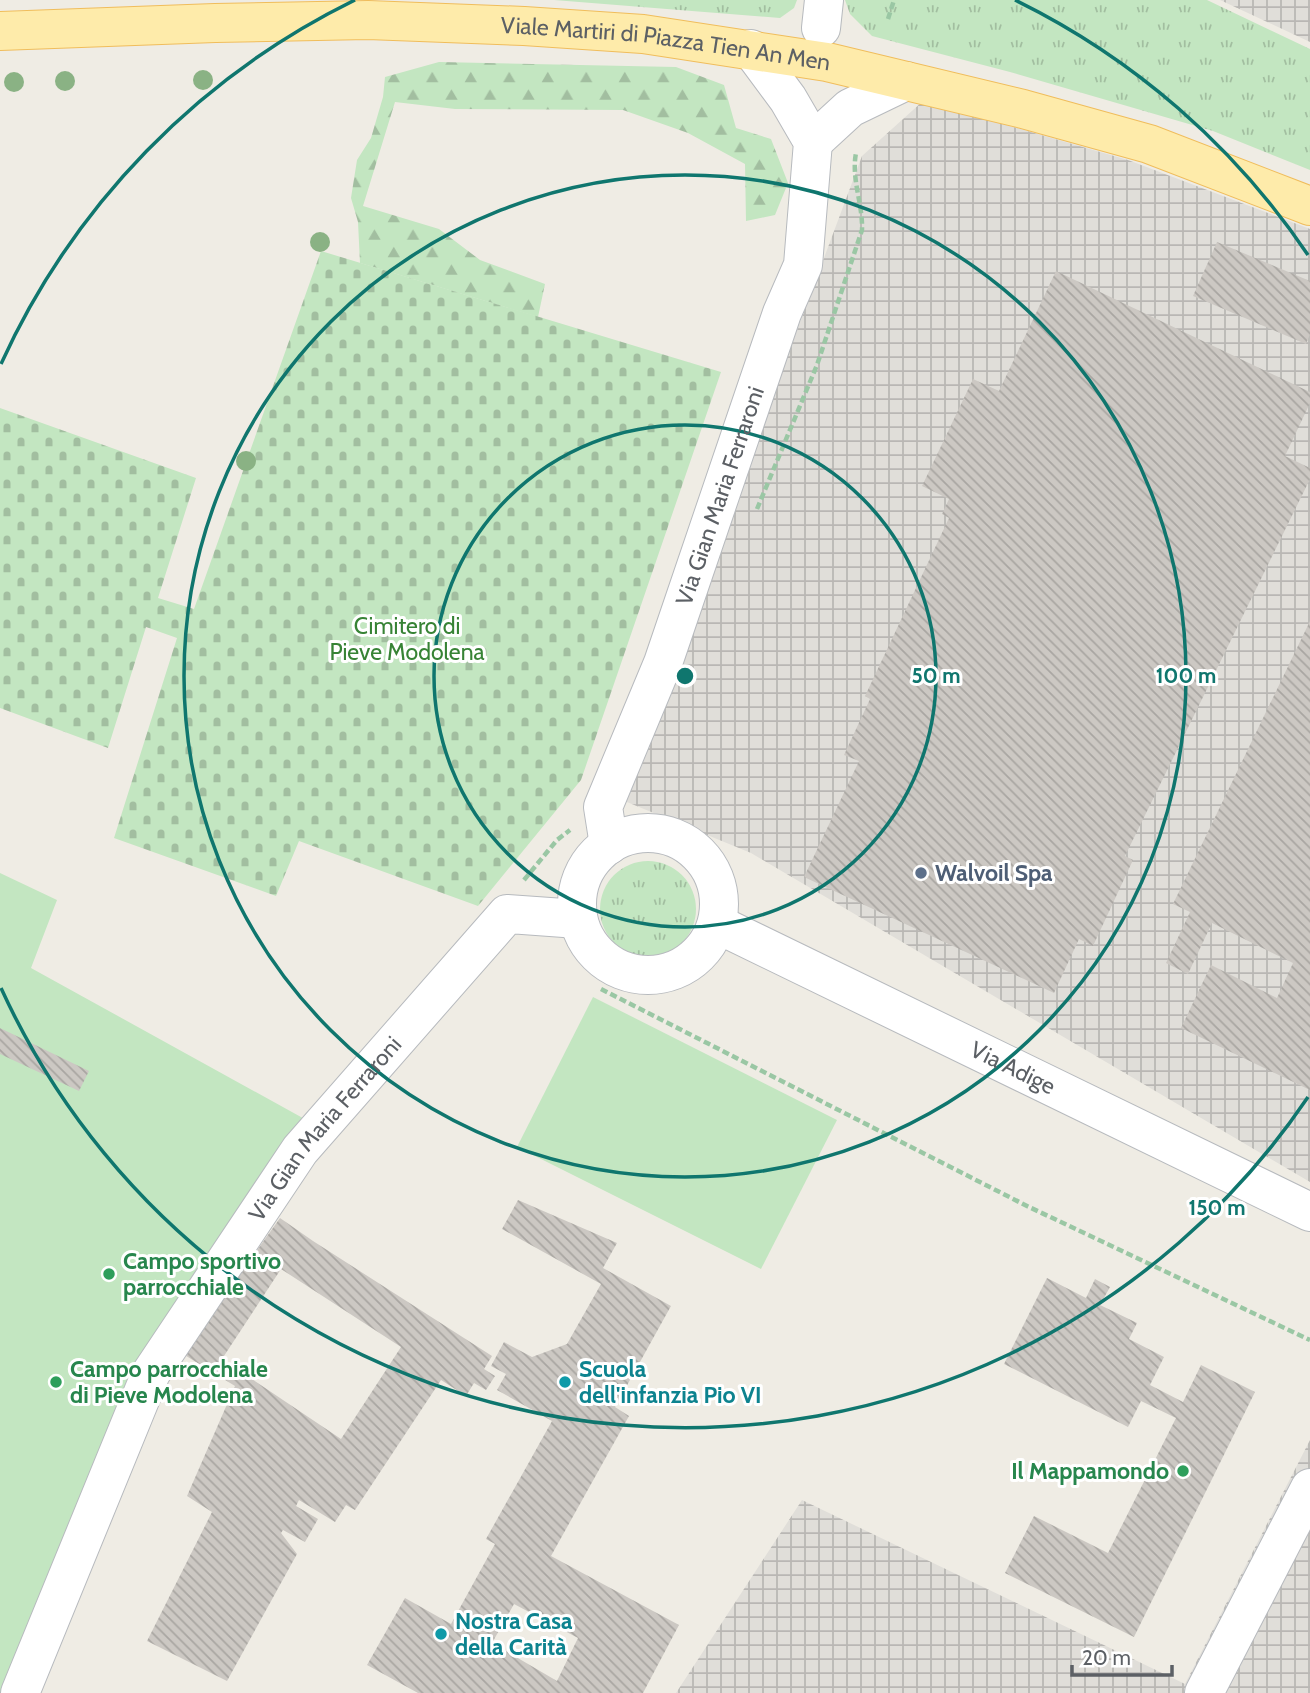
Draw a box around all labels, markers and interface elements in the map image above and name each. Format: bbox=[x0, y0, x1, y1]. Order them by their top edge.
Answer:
street label: Viale Martiri di Piazza Tien An Men bbox=[500, 11, 832, 76]
street label: Via Gian Maria Ferraroni bbox=[670, 383, 770, 609]
park label: Cimitero di Pieve Modolena bbox=[329, 612, 485, 666]
text: 50 m bbox=[911, 663, 961, 688]
text: 100 m bbox=[1156, 663, 1216, 688]
centre of rings bbox=[673, 664, 697, 688]
place label: Walvoil Spa bbox=[935, 859, 1053, 887]
marker: Walvoil Spa bbox=[913, 865, 929, 881]
street label: Via Gian Maria Ferraroni bbox=[243, 1031, 407, 1226]
street label: Via Adige bbox=[966, 1035, 1060, 1100]
text: 150 m bbox=[1189, 1195, 1245, 1220]
place label: Campo sportivo parrocchiale bbox=[123, 1247, 281, 1301]
marker: Campo sportivo parrocchiale bbox=[101, 1266, 117, 1282]
place label: Campo parrocchiale di Pieve Modolena bbox=[70, 1355, 268, 1409]
place label: Scuola dell'infanzia Pio VI bbox=[579, 1355, 762, 1409]
marker: Campo parrocchiale di Pieve Modolena bbox=[48, 1374, 64, 1390]
marker: Scuola dell'infanzia Pio VI bbox=[557, 1374, 573, 1390]
place label: Il Mappamondo bbox=[1011, 1457, 1169, 1485]
marker: Il Mappamondo bbox=[1175, 1463, 1191, 1479]
place label: Nostra Casa della Carità bbox=[455, 1607, 573, 1661]
marker: Nostra Casa della Carità bbox=[433, 1626, 449, 1642]
scale bar bbox=[1072, 1634, 1172, 1678]
text: 20 m bbox=[1082, 1645, 1131, 1670]

